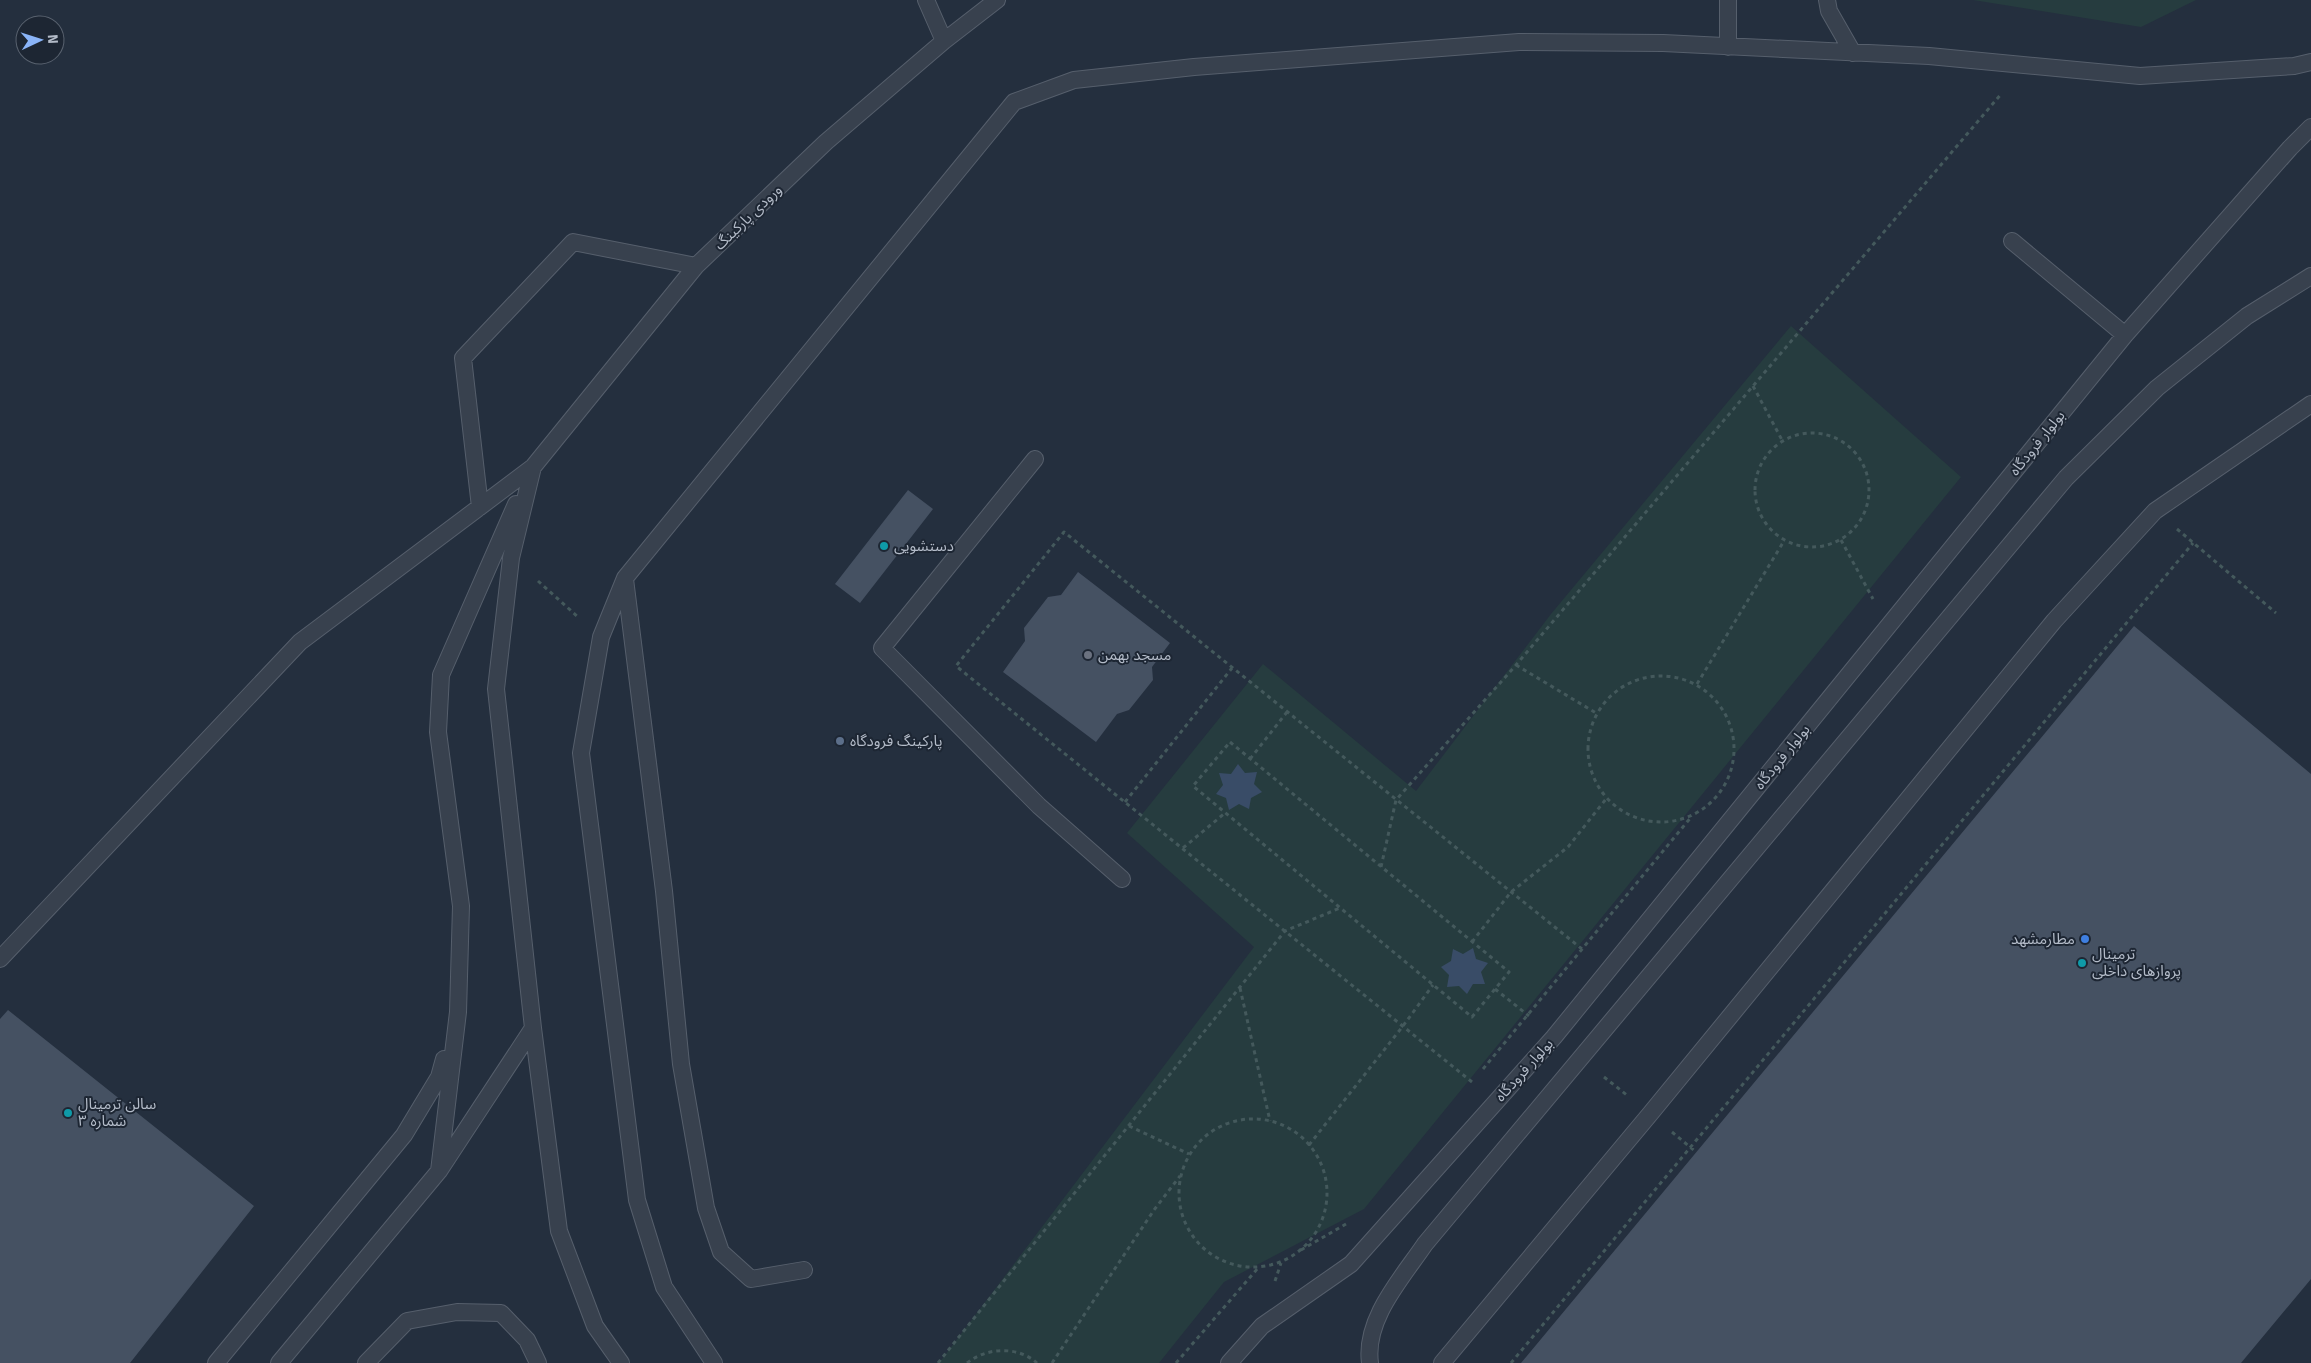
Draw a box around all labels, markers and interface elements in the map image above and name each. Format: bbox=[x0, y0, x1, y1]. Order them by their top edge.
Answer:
north arrow bbox=[15, 15, 65, 65]
text: N bbox=[44, 34, 61, 44]
street label: ورودی پارکینگ bbox=[711, 180, 786, 254]
street label: بولوار فرودگاه bbox=[2005, 407, 2069, 479]
place label: دستشویی bbox=[894, 537, 954, 555]
marker: دستشویی bbox=[878, 540, 890, 552]
place label: مسجد بهمن bbox=[1098, 646, 1171, 664]
marker: مسجد بهمن bbox=[1082, 649, 1094, 661]
street label: بولوار فرودگاه bbox=[1750, 721, 1814, 793]
place label: پارکینگ فرودگاه bbox=[850, 732, 942, 751]
marker: پارکینگ فرودگاه bbox=[834, 735, 846, 747]
place label: مطارمشهد bbox=[2011, 930, 2075, 948]
marker: مطارمشهد bbox=[2079, 933, 2091, 945]
place label: ترمینال پروازهای داخلی bbox=[2092, 945, 2181, 981]
marker: ترمینال پروازهای داخلی bbox=[2076, 957, 2088, 969]
street label: بولوار فرودگاه bbox=[1491, 1035, 1557, 1105]
place label: سالن ترمینال شماره ۳ bbox=[78, 1095, 156, 1130]
marker: سالن ترمینال شماره ۳ bbox=[62, 1107, 74, 1119]

